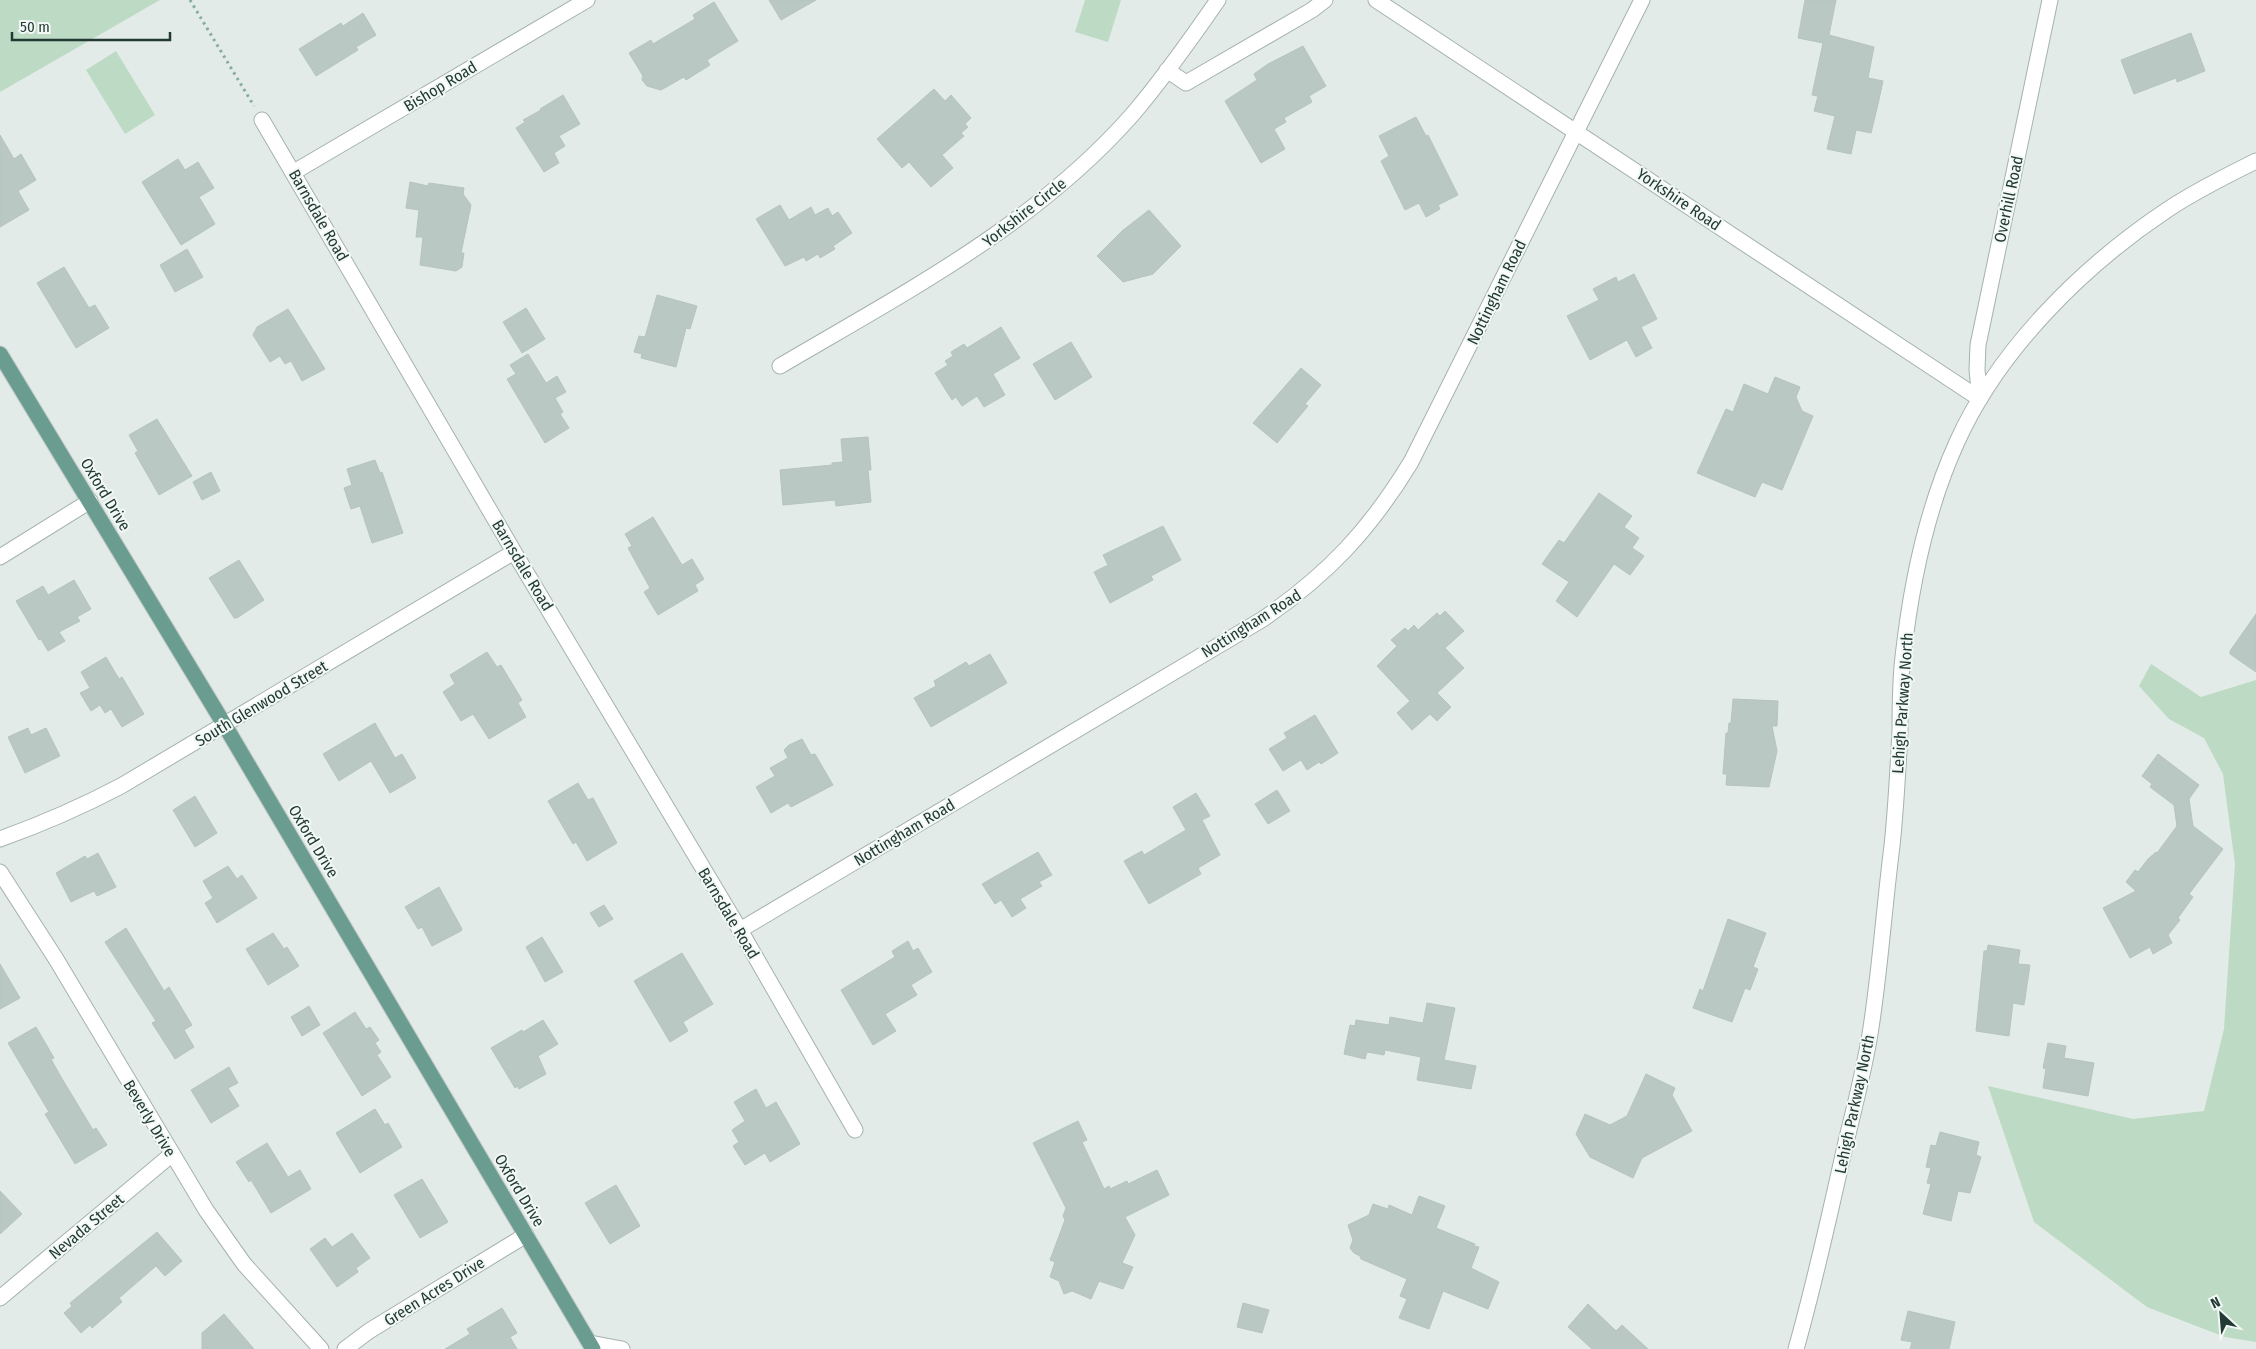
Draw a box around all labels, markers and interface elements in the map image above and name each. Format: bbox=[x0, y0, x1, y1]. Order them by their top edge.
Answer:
scale bar bbox=[12, 10, 170, 42]
text: 50 m bbox=[20, 18, 50, 36]
street label: Bishop Road bbox=[400, 57, 480, 116]
street label: Overhill Road bbox=[1990, 154, 2027, 244]
street label: Yorkshire Road bbox=[1633, 164, 1725, 235]
street label: Barnsdale Road bbox=[285, 166, 352, 264]
street label: Yorkshire Circle bbox=[979, 174, 1070, 251]
street label: Nottingham Road bbox=[1463, 237, 1530, 348]
street label: Oxford Drive bbox=[76, 454, 135, 534]
street label: Barnsdale Road bbox=[488, 516, 557, 614]
street label: Nottingham Road bbox=[1198, 585, 1305, 662]
street label: Lehigh Parkway North bbox=[1888, 632, 1917, 774]
street label: South Glenwood Street bbox=[192, 656, 331, 750]
street label: Nottingham Road bbox=[850, 795, 958, 870]
street label: Oxford Drive bbox=[284, 801, 343, 881]
street label: Barnsdale Road bbox=[694, 864, 763, 962]
street label: Lehigh Parkway North bbox=[1830, 1033, 1878, 1175]
street label: Beverly Drive bbox=[119, 1077, 180, 1160]
street label: Oxford Drive bbox=[490, 1150, 549, 1230]
street label: Nevada Street bbox=[45, 1189, 128, 1263]
street label: Green Acres Drive bbox=[380, 1253, 488, 1330]
north arrow bbox=[2196, 1289, 2246, 1339]
text: N bbox=[2208, 1293, 2223, 1312]

